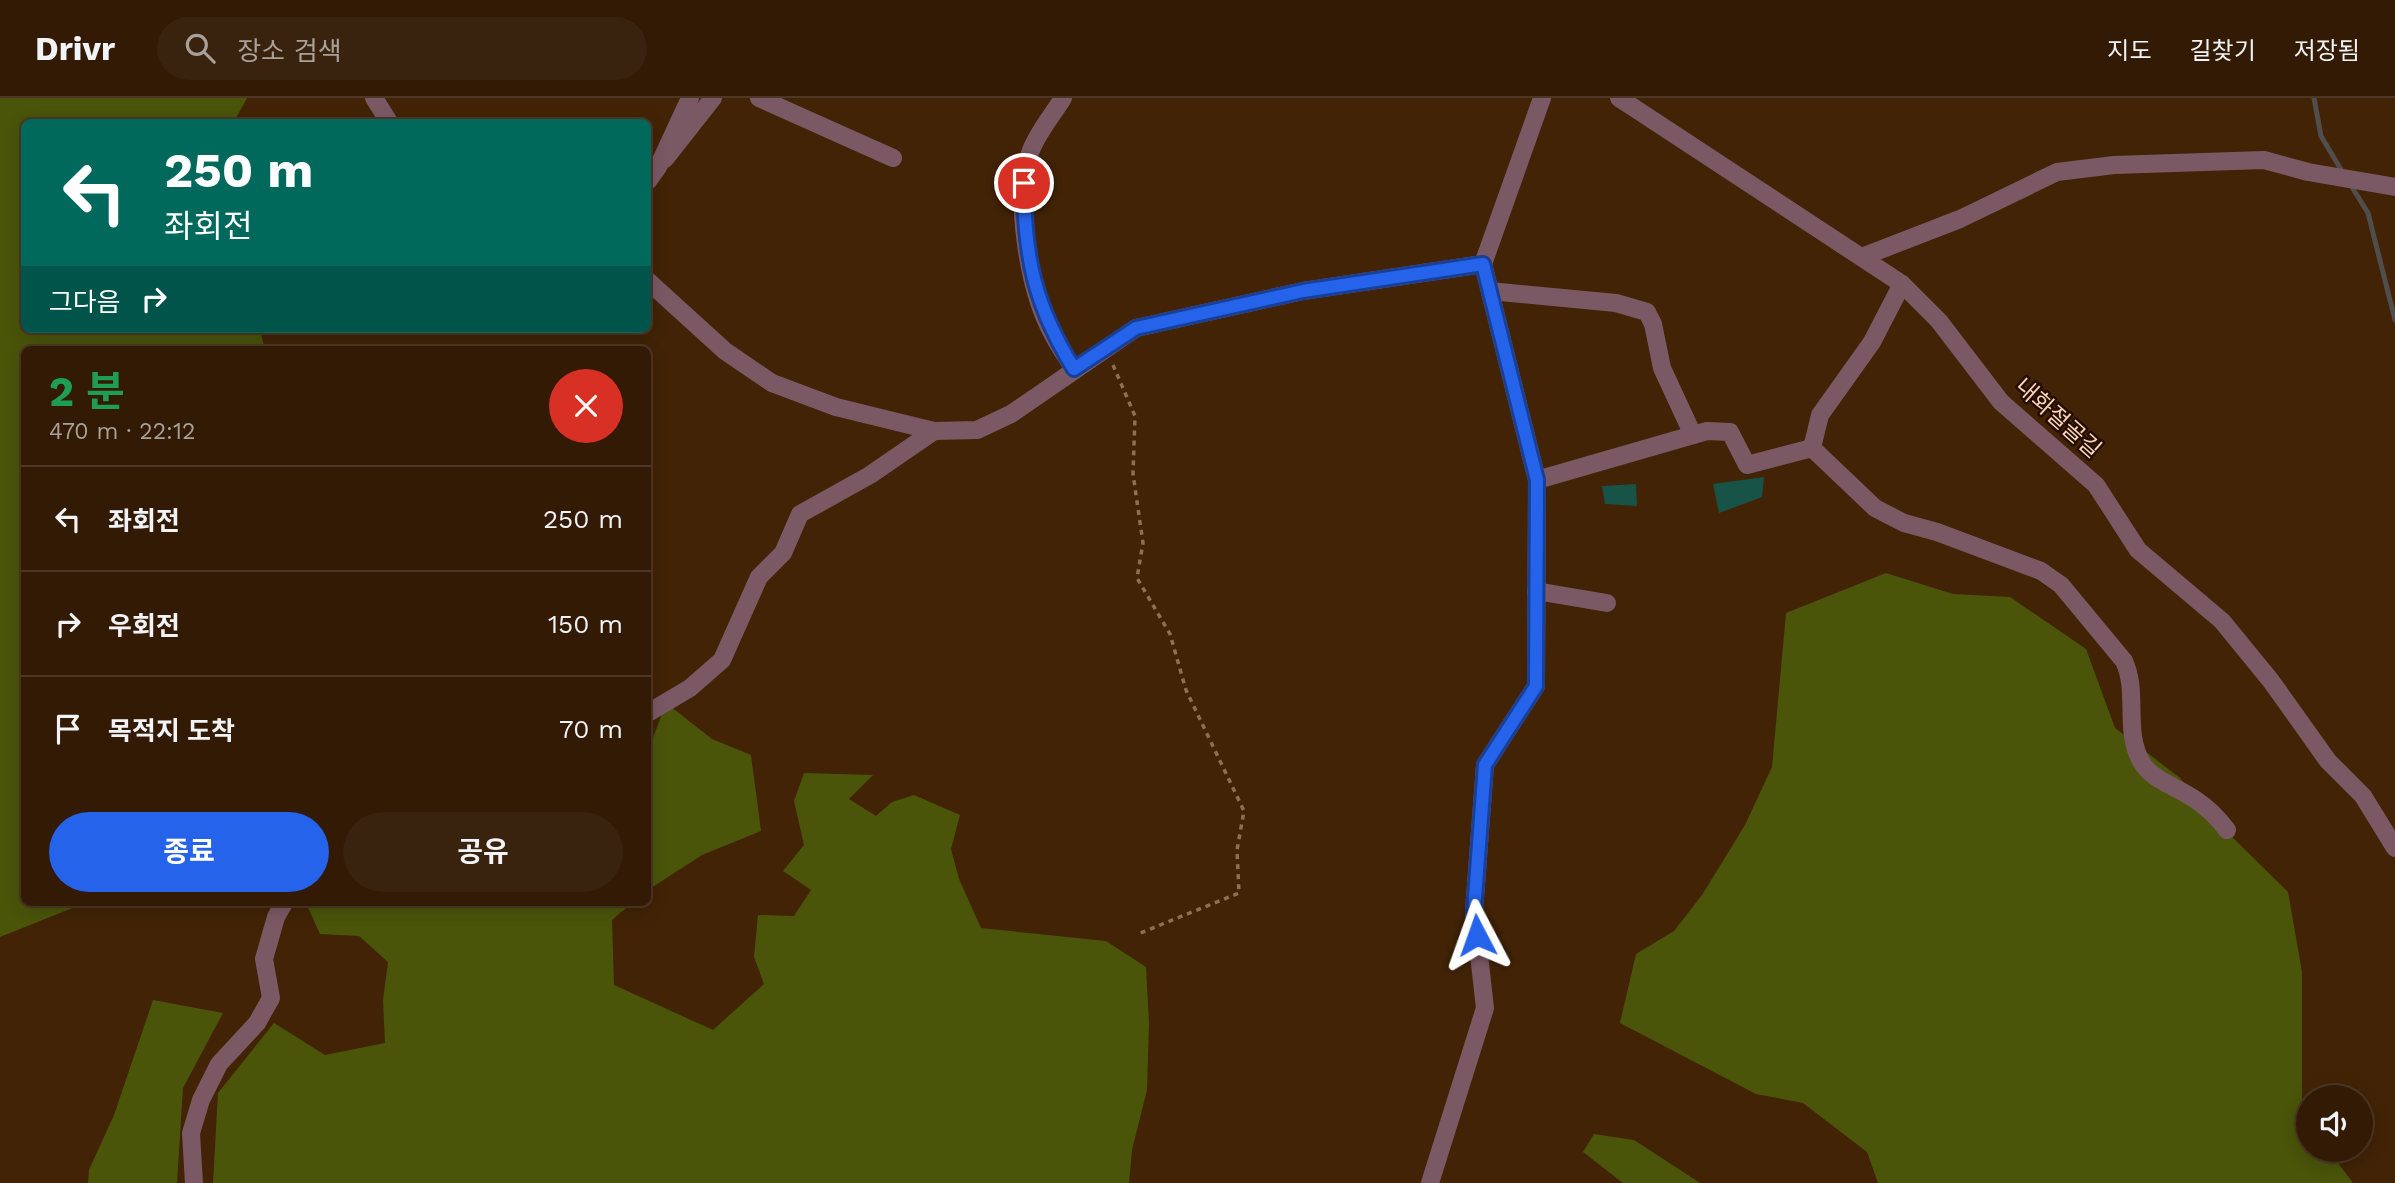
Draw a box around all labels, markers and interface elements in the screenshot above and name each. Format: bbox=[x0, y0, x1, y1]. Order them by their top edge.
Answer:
search box bbox=[157, 17, 647, 80]
text: Drivr bbox=[35, 29, 115, 68]
icon: search bbox=[181, 29, 219, 67]
text: 장소 검색 bbox=[237, 36, 342, 66]
text: 지도 bbox=[2107, 37, 2152, 65]
text: 길찾기 bbox=[2190, 37, 2256, 65]
text: 저장됨 bbox=[2294, 37, 2360, 65]
text: 250 m bbox=[164, 141, 313, 199]
icon: left bbox=[49, 147, 140, 238]
pin bbox=[994, 153, 1054, 213]
icon: arrive bbox=[1005, 164, 1043, 202]
text: 좌회전 bbox=[164, 207, 252, 245]
icon: right bbox=[135, 280, 173, 318]
text: 그다음 bbox=[49, 287, 121, 317]
text: 2 분 bbox=[49, 367, 125, 416]
button: close bbox=[549, 369, 623, 443]
street label: 내화절골길 bbox=[2010, 373, 2106, 463]
text: 470 m · 22:12 bbox=[49, 418, 195, 445]
icon: left bbox=[49, 500, 87, 538]
text: 250 m bbox=[543, 504, 623, 534]
text: 좌회전 bbox=[108, 506, 180, 536]
icon: right bbox=[49, 605, 87, 643]
text: 150 m bbox=[548, 609, 623, 639]
text: 우회전 bbox=[108, 611, 180, 641]
icon: arrive bbox=[49, 710, 87, 748]
text: 70 m bbox=[559, 714, 623, 744]
text: 목적지 도착 bbox=[108, 716, 235, 746]
button: 종료 bbox=[49, 812, 329, 892]
button: 공유 bbox=[343, 812, 623, 892]
position arrow bbox=[1440, 898, 1514, 972]
map controls bbox=[2296, 1085, 2373, 1162]
button: sound bbox=[2296, 1085, 2373, 1162]

